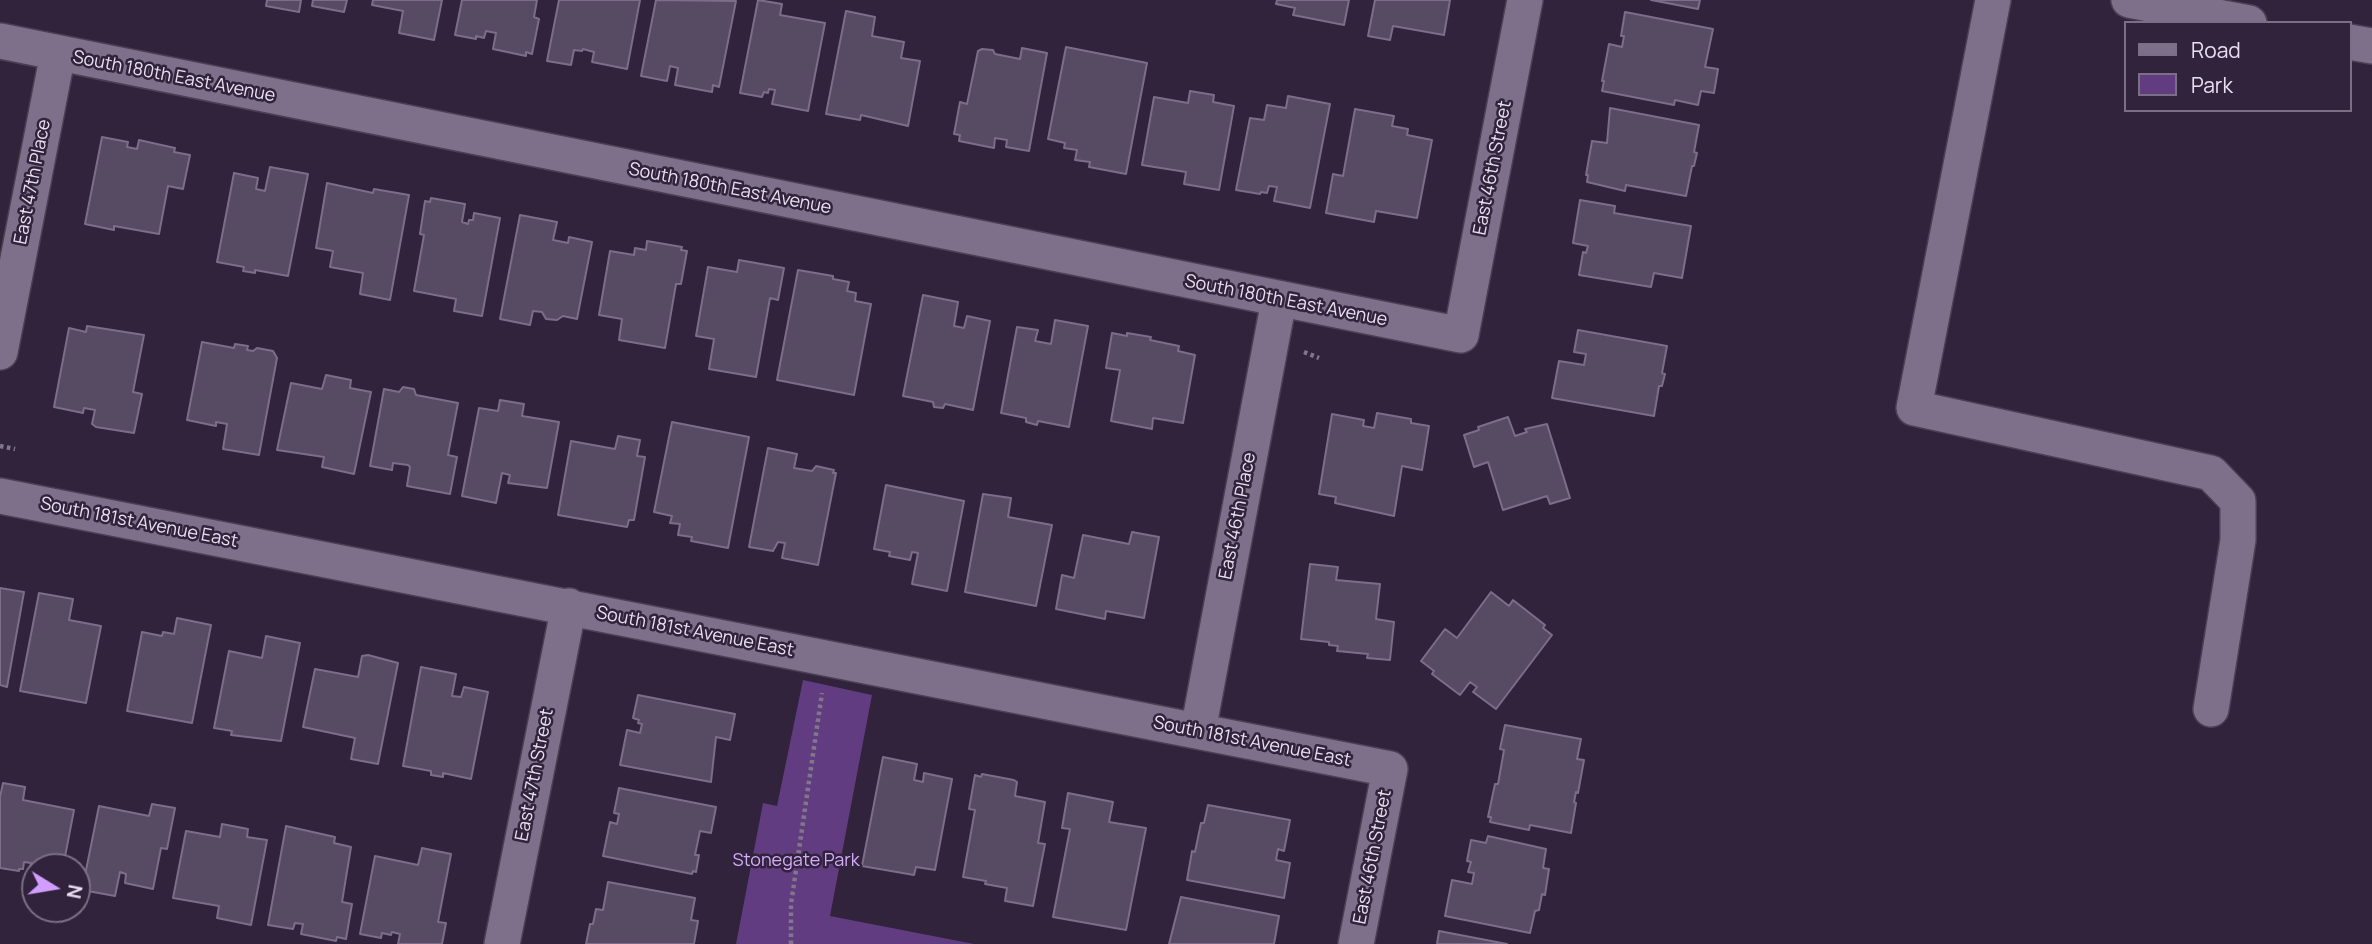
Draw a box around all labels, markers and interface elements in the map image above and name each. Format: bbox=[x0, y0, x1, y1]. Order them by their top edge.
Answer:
legend bbox=[2124, 21, 2351, 112]
text: Road bbox=[2191, 36, 2241, 64]
street label: South 180th East Avenue bbox=[71, 47, 277, 107]
text: Park bbox=[2191, 71, 2233, 99]
street label: East 46th Street bbox=[1469, 99, 1517, 237]
street label: East 47th Place bbox=[10, 118, 56, 246]
street label: South 180th East Avenue bbox=[627, 159, 833, 219]
street label: South 180th East Avenue bbox=[1183, 271, 1389, 331]
street label: East 46th Place bbox=[1215, 451, 1261, 581]
street label: South 181st Avenue East bbox=[38, 493, 240, 553]
street label: South 181st Avenue East bbox=[594, 602, 796, 662]
street label: East 47th Street bbox=[512, 707, 558, 843]
street label: South 181st Avenue East bbox=[1151, 712, 1353, 772]
street label: East 46th Street bbox=[1349, 788, 1397, 926]
park label: Stonegate Park bbox=[732, 850, 860, 872]
north arrow bbox=[21, 853, 91, 923]
text: N bbox=[61, 882, 89, 901]

